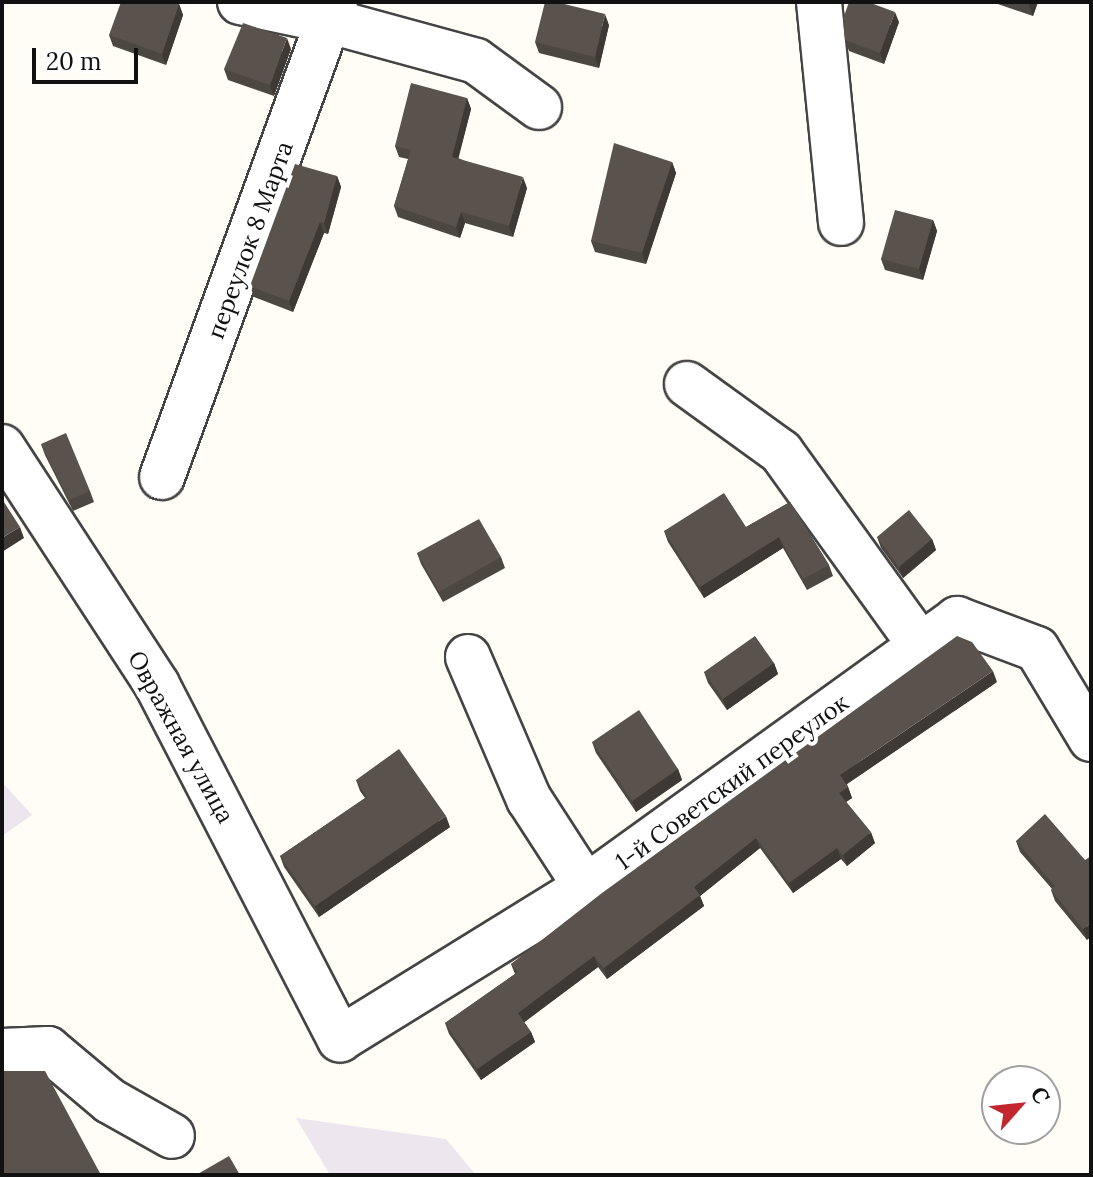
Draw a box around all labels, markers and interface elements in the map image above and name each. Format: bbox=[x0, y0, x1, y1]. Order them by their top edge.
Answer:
scale bar bbox=[36, 32, 142, 82]
text: 20 m bbox=[46, 46, 102, 77]
street label: переулок 8 Марта bbox=[201, 137, 299, 343]
street label: Овражная улица bbox=[122, 646, 240, 828]
street label: 1-й Советский переулок bbox=[610, 688, 854, 876]
north arrow bbox=[981, 1065, 1061, 1145]
text: С bbox=[1025, 1082, 1057, 1108]

